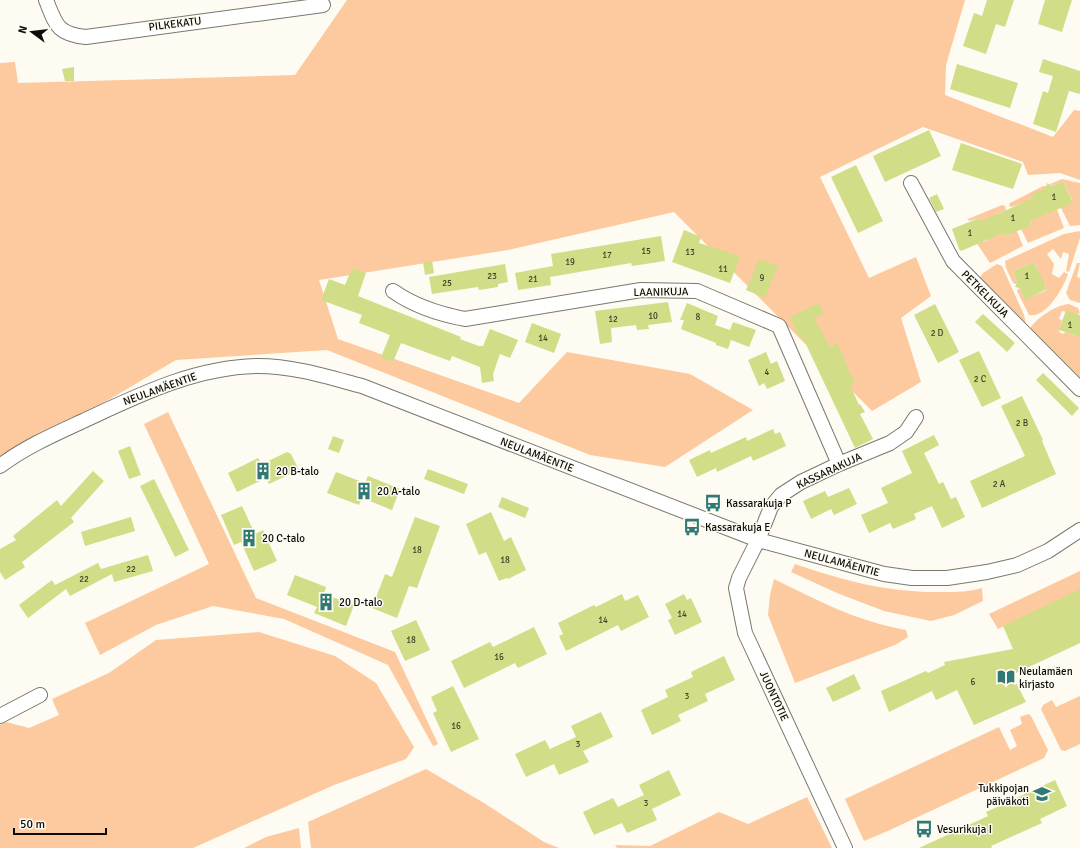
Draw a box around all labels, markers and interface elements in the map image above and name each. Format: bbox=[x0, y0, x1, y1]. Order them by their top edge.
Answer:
north arrow bbox=[12, 12, 52, 52]
street label: PILKEKATU bbox=[148, 14, 202, 34]
text: N bbox=[16, 24, 30, 35]
house number: 1 bbox=[1052, 192, 1057, 203]
house number: 1 bbox=[1011, 213, 1016, 224]
house number: 1 bbox=[968, 228, 973, 239]
house number: 15 bbox=[641, 246, 651, 257]
house number: 13 bbox=[685, 247, 695, 258]
house number: 17 bbox=[602, 250, 612, 261]
house number: 19 bbox=[565, 257, 575, 268]
house number: 11 bbox=[718, 264, 728, 275]
street label: PETKELKUJA bbox=[959, 268, 1011, 320]
house number: 23 bbox=[487, 271, 497, 282]
house number: 1 bbox=[1025, 271, 1030, 282]
house number: 9 bbox=[760, 273, 765, 284]
house number: 21 bbox=[528, 274, 538, 285]
house number: 25 bbox=[442, 278, 452, 289]
street label: LAANIKUJA bbox=[633, 285, 689, 299]
house number: 10 bbox=[648, 311, 658, 322]
house number: 8 bbox=[696, 312, 701, 323]
house number: 12 bbox=[608, 314, 618, 325]
house number: 1 bbox=[1068, 320, 1073, 331]
house number: 2 D bbox=[931, 328, 944, 339]
house number: 14 bbox=[538, 333, 548, 344]
house number: 4 bbox=[765, 367, 770, 378]
street label: NEULAMÄENTIE bbox=[121, 369, 199, 408]
house number: 2 C bbox=[974, 374, 987, 385]
house number: 2 B bbox=[1016, 418, 1028, 429]
street label: NEULAMÄENTIE bbox=[498, 434, 576, 475]
street label: KASSARAKUJA bbox=[794, 450, 864, 492]
building icon: 20 B-talo bbox=[253, 461, 273, 481]
place label: 20 B-talo bbox=[276, 465, 319, 478]
house number: 2 A bbox=[993, 479, 1006, 490]
building icon: 20 A-talo bbox=[354, 481, 374, 501]
place label: 20 A-talo bbox=[377, 485, 420, 498]
bus stop icon: Kassarakuja P bbox=[703, 493, 723, 513]
place label: Kassarakuja P bbox=[726, 497, 792, 510]
bus stop icon: Kassarakuja E bbox=[682, 517, 702, 537]
place label: Kassarakuja E bbox=[705, 521, 770, 534]
building icon: 20 C-talo bbox=[239, 528, 259, 548]
place label: 20 C-talo bbox=[262, 532, 305, 545]
house number: 18 bbox=[412, 545, 422, 556]
street label: NEULAMÄENTIE bbox=[803, 546, 881, 579]
house number: 18 bbox=[500, 555, 510, 566]
house number: 22 bbox=[126, 564, 136, 575]
house number: 22 bbox=[79, 574, 89, 585]
building icon: 20 D-talo bbox=[316, 592, 336, 612]
place label: 20 D-talo bbox=[339, 596, 383, 609]
house number: 14 bbox=[677, 609, 687, 620]
house number: 14 bbox=[598, 615, 608, 626]
house number: 18 bbox=[406, 635, 416, 646]
house number: 16 bbox=[494, 652, 504, 663]
place label: Neulamäen kirjasto bbox=[1019, 665, 1073, 691]
library icon: Neulamäen kirjasto bbox=[996, 667, 1016, 687]
street label: JUONTOTIE bbox=[757, 669, 791, 723]
house number: 6 bbox=[971, 677, 976, 688]
house number: 3 bbox=[685, 691, 690, 702]
house number: 16 bbox=[451, 721, 461, 732]
house number: 3 bbox=[576, 739, 581, 750]
place label: Tukkipojan päiväkoti bbox=[978, 782, 1029, 808]
school or university icon: Tukkipojan päiväkoti bbox=[1032, 784, 1052, 804]
house number: 3 bbox=[644, 798, 649, 809]
scale bar bbox=[14, 810, 106, 836]
text: 50 m bbox=[20, 817, 45, 832]
bus stop icon: Vesurikuja I bbox=[914, 819, 934, 839]
place label: Vesurikuja I bbox=[937, 823, 992, 836]

